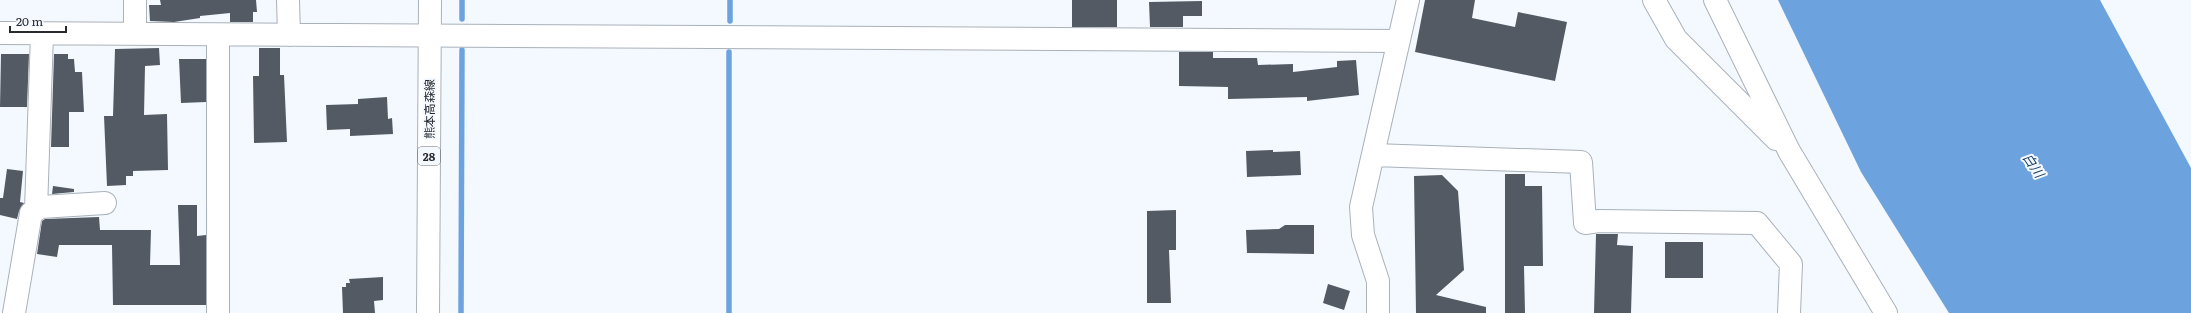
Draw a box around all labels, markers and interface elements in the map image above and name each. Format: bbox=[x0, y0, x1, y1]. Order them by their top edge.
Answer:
scale bar bbox=[10, 8, 66, 34]
text: 20 m bbox=[16, 12, 43, 30]
street label: 熊本高森線 bbox=[420, 79, 438, 139]
road number: 28 bbox=[418, 147, 440, 165]
water label: 白川 bbox=[2019, 149, 2050, 183]

